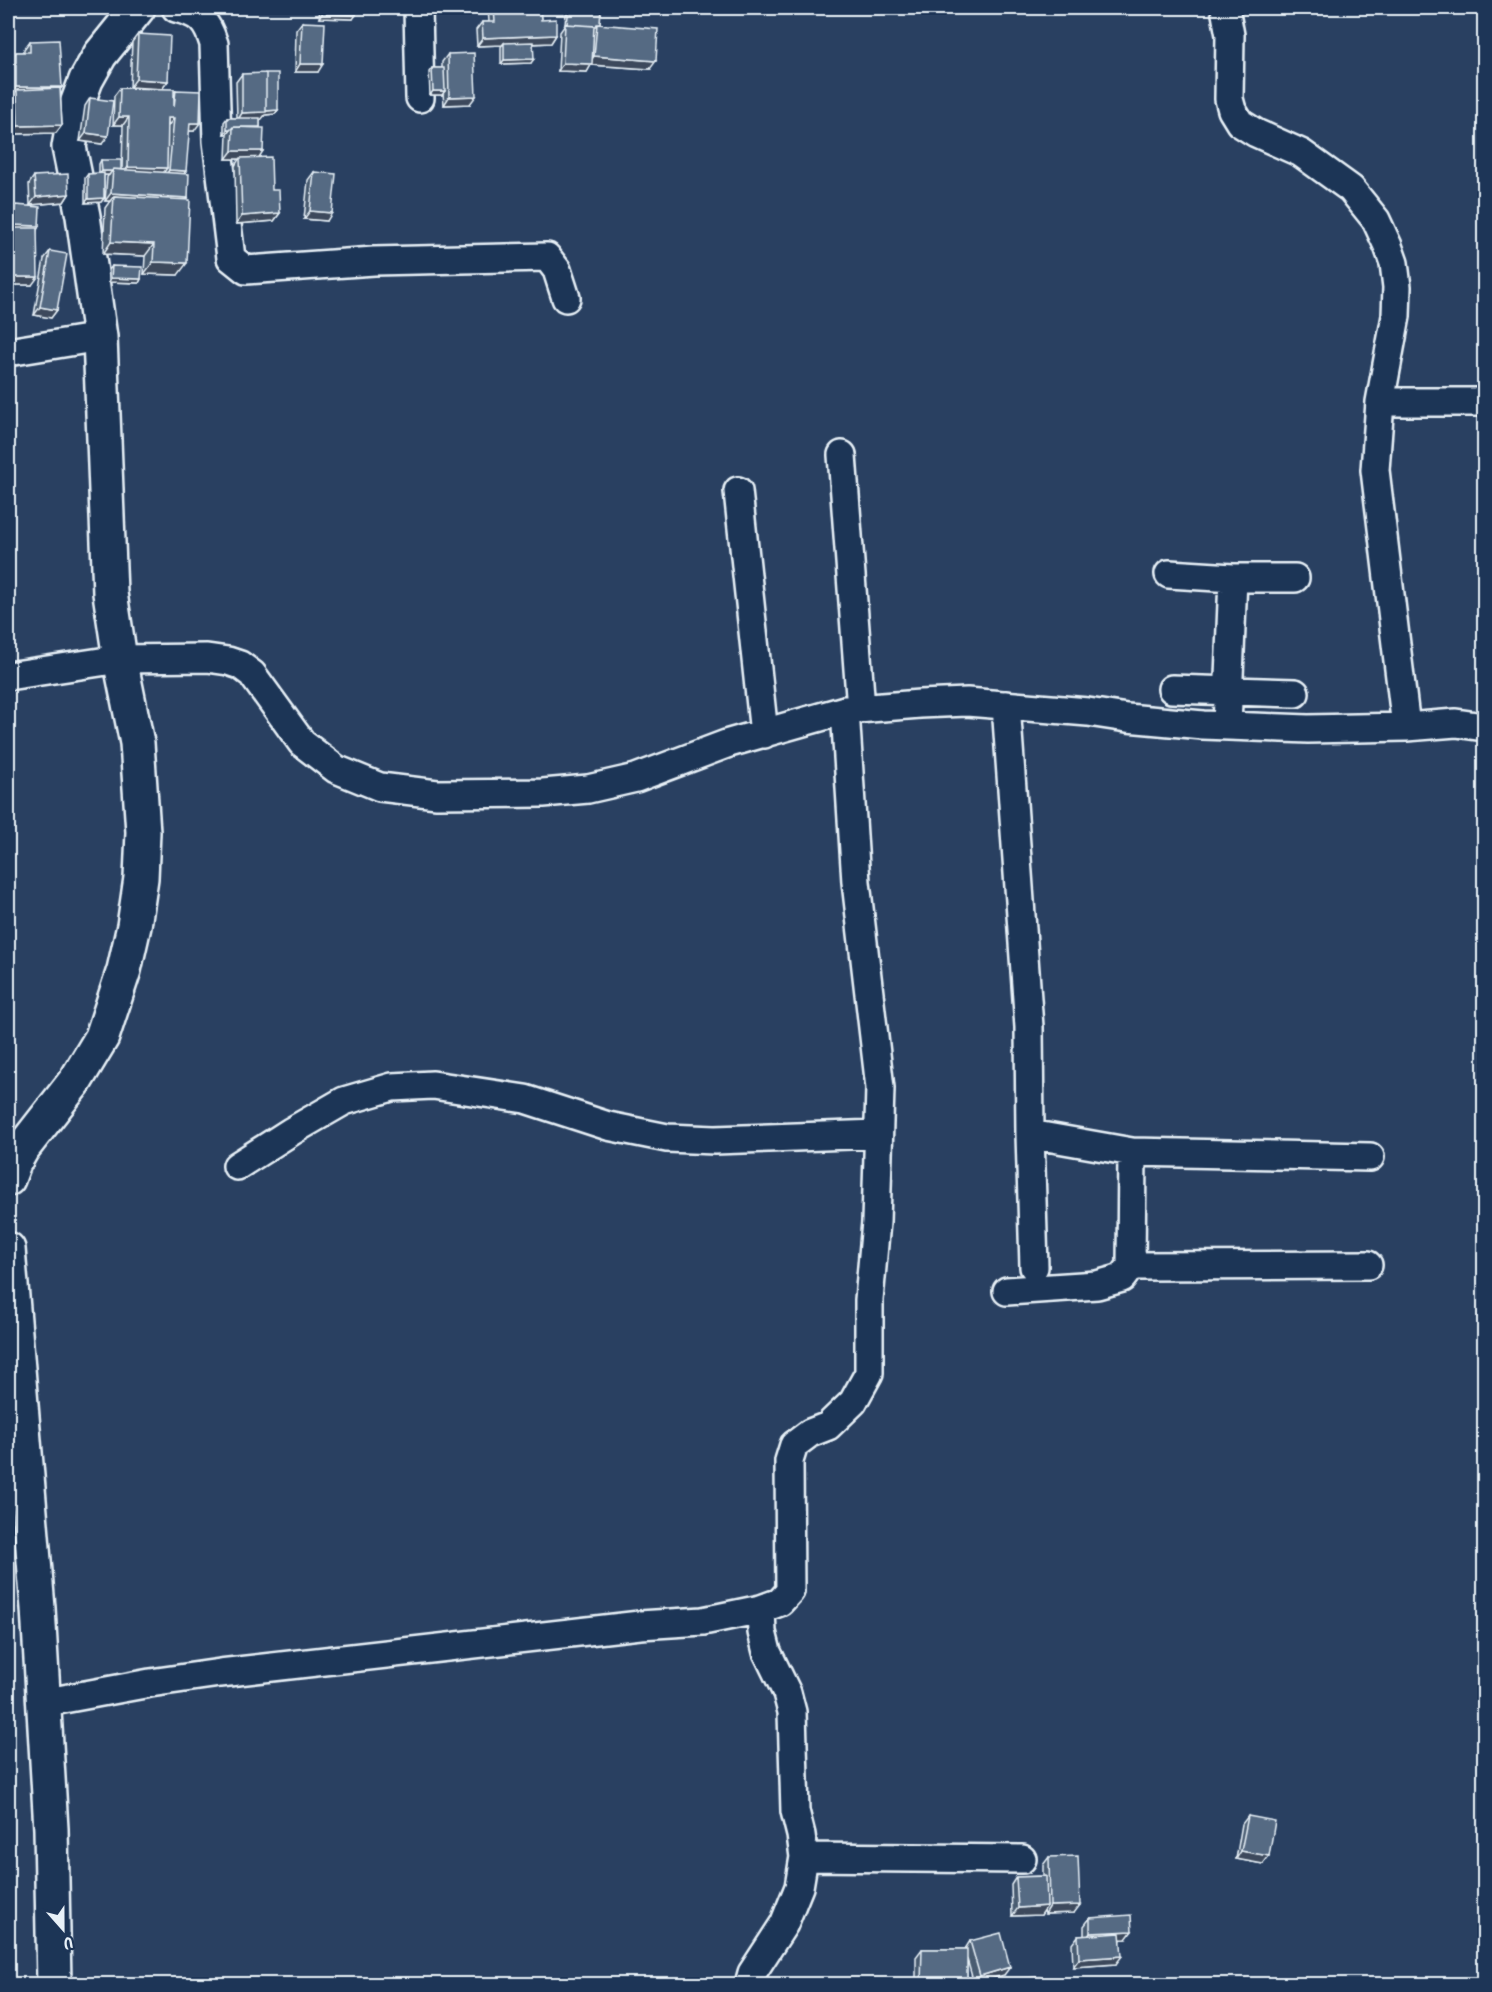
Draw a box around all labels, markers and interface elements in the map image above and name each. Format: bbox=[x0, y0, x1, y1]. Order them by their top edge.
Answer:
north arrow bbox=[33, 1899, 93, 1959]
text: U bbox=[58, 1928, 77, 1955]

